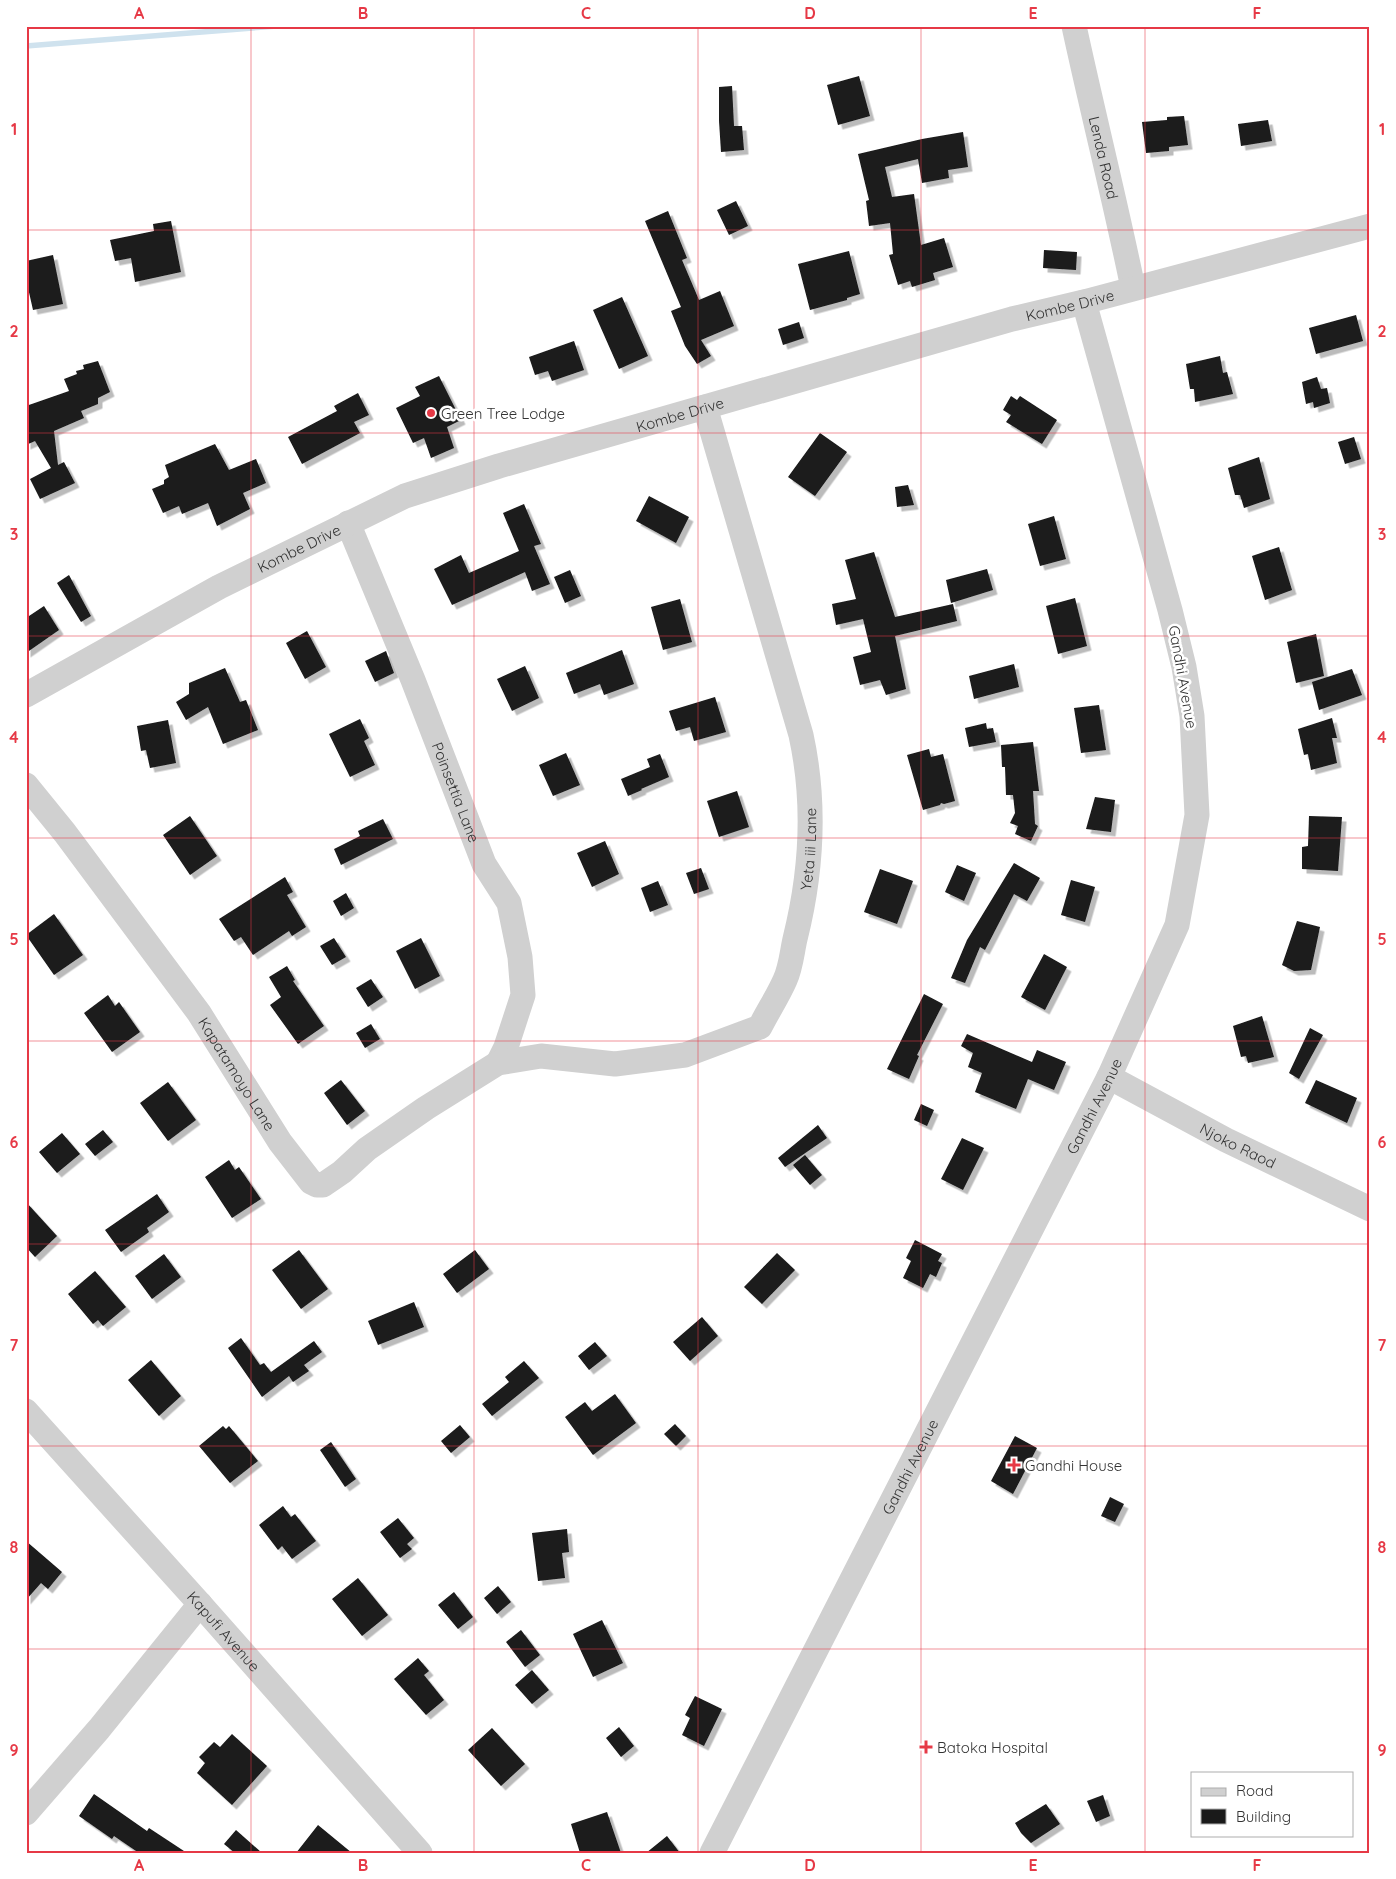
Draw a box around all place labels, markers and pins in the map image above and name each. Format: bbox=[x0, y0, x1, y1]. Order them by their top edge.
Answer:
place label: Green Tree Lodge bbox=[441, 404, 565, 423]
marker: Green Tree Lodge bbox=[425, 407, 437, 419]
place label: Gandhi House bbox=[1025, 1456, 1122, 1475]
marker: Gandhi House bbox=[1007, 1458, 1021, 1472]
place label: Batoka Hospital bbox=[937, 1738, 1048, 1757]
marker: Batoka Hospital bbox=[919, 1740, 933, 1754]

